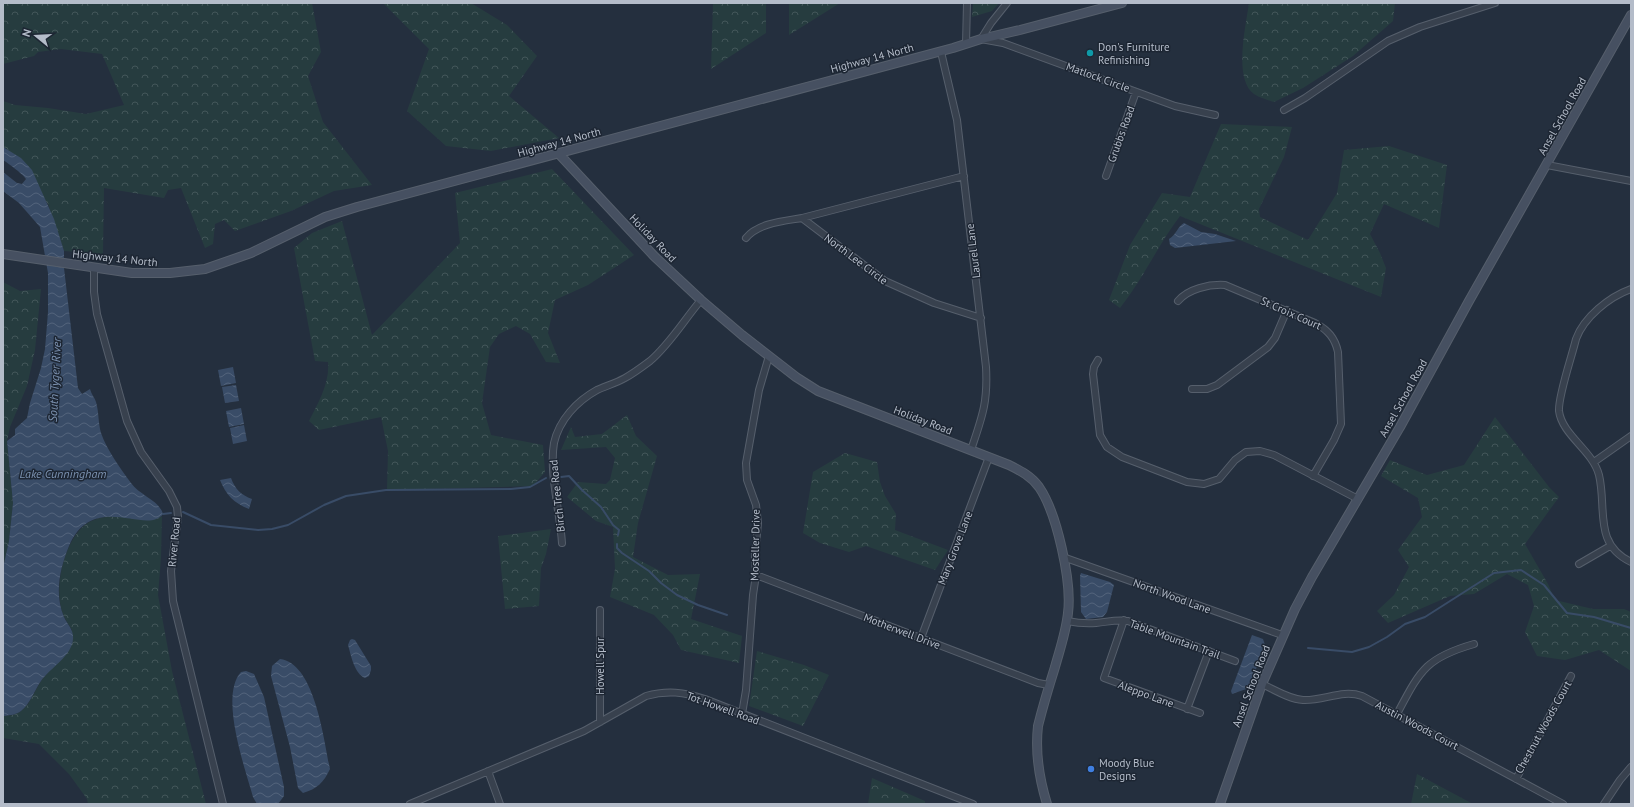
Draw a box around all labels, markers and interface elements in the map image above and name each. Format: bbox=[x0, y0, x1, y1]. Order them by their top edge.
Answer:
north arrow bbox=[16, 16, 56, 56]
text: N bbox=[19, 27, 34, 39]
street label: Highway 14 North bbox=[829, 40, 915, 76]
place label: Don's Furniture Refinishing bbox=[1098, 40, 1170, 67]
marker: Don's Furniture Refinishing bbox=[1085, 48, 1095, 58]
street label: Matlock Circle bbox=[1064, 59, 1132, 95]
street label: Ansel School Road bbox=[1535, 75, 1589, 157]
street label: Grubbs Road bbox=[1104, 104, 1138, 164]
street label: Highway 14 North bbox=[516, 124, 602, 160]
street label: Holiday Road bbox=[627, 211, 680, 265]
street label: Laurel Lane bbox=[963, 223, 983, 279]
street label: North Lee Circle bbox=[822, 231, 891, 288]
street label: Highway 14 North bbox=[72, 247, 158, 269]
street label: St Croix Court bbox=[1258, 293, 1324, 333]
water label: South Tyger River bbox=[45, 336, 64, 422]
street label: Ansel School Road bbox=[1376, 357, 1430, 439]
street label: Holiday Road bbox=[892, 402, 954, 438]
street label: Birch Tree Road bbox=[546, 459, 568, 533]
water label: Lake Cunningham bbox=[20, 466, 106, 481]
street label: Mosteller Drive bbox=[747, 509, 763, 581]
street label: Mary Grove Lane bbox=[934, 509, 976, 587]
street label: River Road bbox=[165, 516, 183, 568]
street label: North Wood Lane bbox=[1131, 575, 1213, 617]
street label: Motherwell Drive bbox=[862, 610, 943, 652]
street label: Table Mountain Trail bbox=[1128, 616, 1223, 662]
street label: Howell Spur bbox=[593, 637, 607, 695]
street label: Ansel School Road bbox=[1229, 643, 1273, 729]
street label: Aleppo Lane bbox=[1116, 677, 1176, 711]
street label: Chestnut Woods Court bbox=[1512, 678, 1574, 776]
street label: Tot Howell Road bbox=[685, 688, 761, 728]
street label: Austin Woods Court bbox=[1373, 697, 1461, 753]
place label: Moody Blue Designs bbox=[1099, 756, 1155, 783]
marker: Moody Blue Designs bbox=[1086, 764, 1096, 774]

